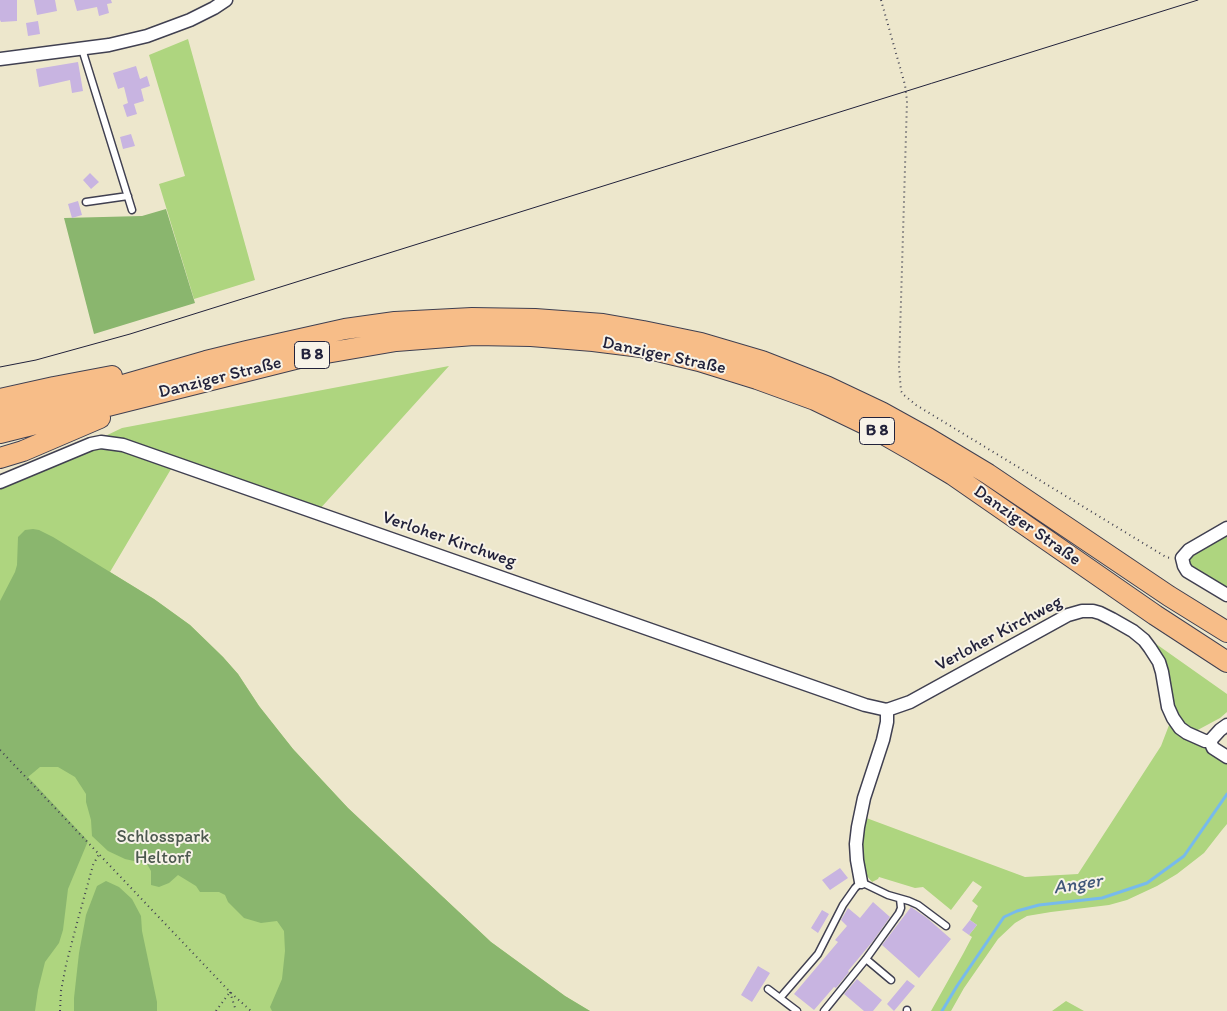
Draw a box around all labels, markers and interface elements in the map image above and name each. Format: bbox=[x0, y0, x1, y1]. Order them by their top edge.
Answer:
street label: Danziger Straße bbox=[600, 332, 728, 380]
road number: B 8 bbox=[294, 342, 330, 368]
street label: Danziger Straße bbox=[156, 352, 284, 404]
road number: B 8 bbox=[860, 418, 894, 444]
street label: Danziger Straße bbox=[969, 481, 1085, 571]
street label: Verloher Kirchweg bbox=[379, 507, 519, 573]
street label: Verloher Kirchweg bbox=[932, 592, 1066, 676]
park label: Schlosspark Heltorf bbox=[117, 826, 209, 869]
water label: Anger bbox=[1052, 870, 1104, 900]

